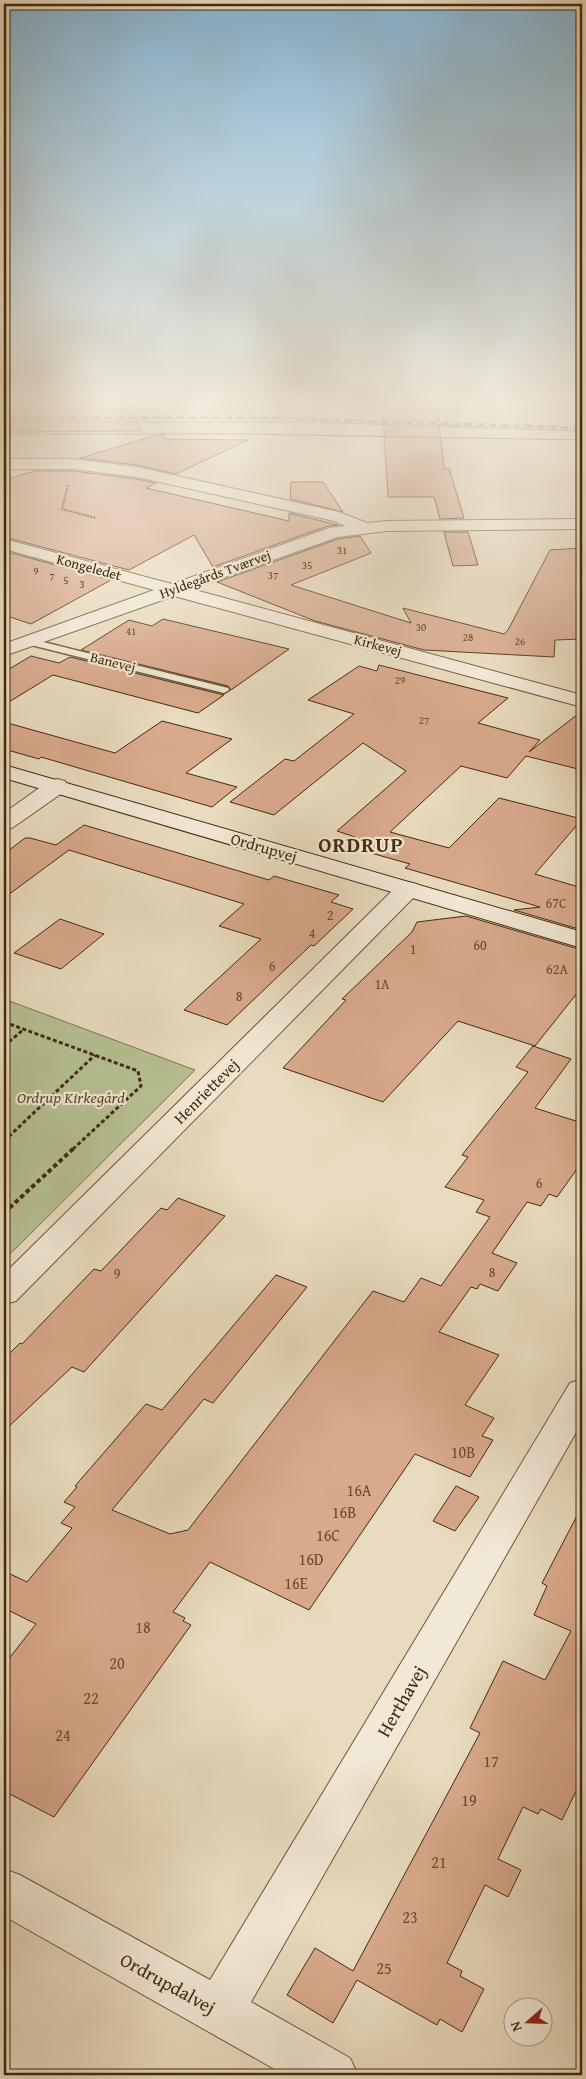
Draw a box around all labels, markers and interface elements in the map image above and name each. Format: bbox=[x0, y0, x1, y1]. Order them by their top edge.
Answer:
house number: 31 bbox=[337, 542, 347, 558]
street label: Hyldegårds Tværvej bbox=[157, 545, 273, 603]
street label: Kongeledet bbox=[54, 549, 124, 585]
house number: 35 bbox=[302, 557, 312, 573]
house number: 9 bbox=[33, 563, 39, 579]
house number: 37 bbox=[268, 567, 278, 583]
house number: 7 bbox=[49, 568, 55, 584]
house number: 5 bbox=[63, 572, 69, 588]
house number: 3 bbox=[79, 576, 85, 592]
house number: 30 bbox=[416, 619, 426, 635]
house number: 41 bbox=[126, 623, 136, 639]
street label: Kirkevej bbox=[352, 629, 404, 661]
house number: 28 bbox=[463, 629, 473, 645]
house number: 26 bbox=[515, 633, 525, 649]
street label: Banevej bbox=[88, 647, 138, 677]
house number: 29 bbox=[395, 672, 405, 688]
house number: 27 bbox=[419, 712, 429, 728]
street label: Ordrupvej bbox=[228, 826, 300, 868]
district label: ORDRUP bbox=[318, 829, 404, 860]
house number: 67C bbox=[545, 893, 567, 913]
house number: 2 bbox=[327, 905, 333, 925]
house number: 4 bbox=[309, 923, 316, 943]
house number: 60 bbox=[473, 935, 487, 955]
house number: 1 bbox=[410, 939, 416, 959]
house number: 6 bbox=[269, 956, 276, 976]
house number: 62A bbox=[546, 959, 568, 979]
house number: 1A bbox=[374, 974, 390, 994]
house number: 8 bbox=[236, 986, 243, 1006]
street label: Henriettevej bbox=[168, 1053, 244, 1129]
park label: Ordrup Kirkegård bbox=[17, 1085, 125, 1109]
house number: 6 bbox=[536, 1173, 543, 1193]
house number: 8 bbox=[489, 1262, 496, 1282]
house number: 9 bbox=[114, 1263, 121, 1283]
house number: 10B bbox=[451, 1440, 475, 1464]
house number: 16A bbox=[346, 1478, 372, 1502]
house number: 16B bbox=[332, 1500, 356, 1524]
house number: 16C bbox=[316, 1523, 340, 1547]
house number: 16D bbox=[298, 1547, 324, 1571]
house number: 16E bbox=[284, 1571, 308, 1595]
house number: 18 bbox=[135, 1615, 151, 1639]
house number: 20 bbox=[109, 1651, 125, 1675]
street label: Herthavej bbox=[369, 1660, 433, 1742]
house number: 22 bbox=[83, 1686, 99, 1710]
house number: 24 bbox=[55, 1723, 71, 1747]
house number: 17 bbox=[483, 1749, 499, 1773]
house number: 19 bbox=[461, 1788, 477, 1812]
house number: 21 bbox=[431, 1850, 447, 1874]
house number: 23 bbox=[402, 1905, 418, 1929]
street label: Ordrupdalvej bbox=[115, 1945, 221, 2021]
house number: 25 bbox=[376, 1956, 392, 1980]
north arrow bbox=[504, 1996, 554, 2046]
text: N bbox=[505, 2018, 527, 2034]

